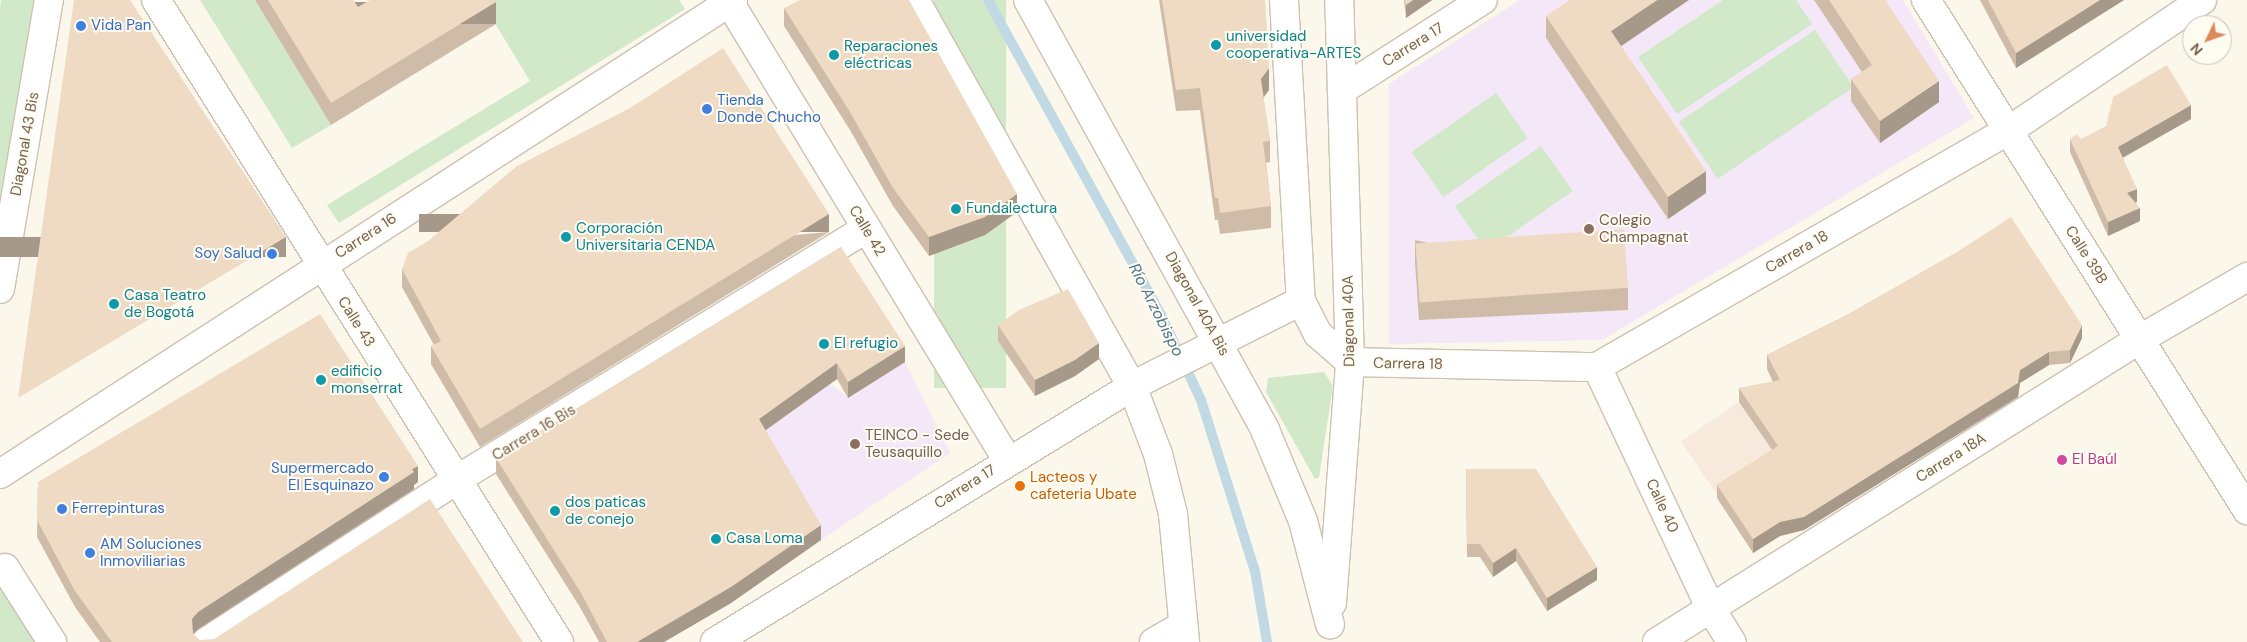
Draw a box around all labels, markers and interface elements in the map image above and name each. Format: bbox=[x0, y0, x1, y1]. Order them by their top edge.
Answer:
north arrow bbox=[2182, 15, 2232, 65]
place label: Vida Pan bbox=[91, 17, 151, 35]
street label: Carrera 17 bbox=[1379, 19, 1447, 71]
marker: Vida Pan bbox=[75, 20, 87, 32]
place label: universidad cooperativa-ARTES bbox=[1226, 27, 1361, 62]
place label: Reparaciones eléctricas bbox=[844, 37, 938, 72]
marker: universidad cooperativa-ARTES bbox=[1210, 39, 1222, 51]
text: N bbox=[2186, 40, 2207, 59]
marker: Reparaciones eléctricas bbox=[828, 49, 840, 61]
street label: Diagonal 43 Bis bbox=[7, 91, 43, 197]
place label: Tienda Donde Chucho bbox=[717, 91, 821, 126]
marker: Tienda Donde Chucho bbox=[701, 103, 713, 115]
place label: Fundalectura bbox=[966, 200, 1057, 218]
street label: Calle 42 bbox=[845, 202, 889, 260]
marker: Fundalectura bbox=[950, 203, 962, 215]
street label: Carrera 16 bbox=[332, 209, 400, 263]
place label: Colegio Champagnat bbox=[1599, 211, 1688, 246]
place label: Corporación Universitaria CENDA bbox=[576, 219, 715, 254]
marker: Colegio Champagnat bbox=[1583, 223, 1595, 235]
street label: Calle 39B bbox=[2061, 223, 2111, 287]
street label: Carrera 18 bbox=[1762, 227, 1832, 277]
marker: Corporación Universitaria CENDA bbox=[560, 231, 572, 243]
place label: Soy Salud bbox=[194, 245, 262, 263]
marker: Soy Salud bbox=[266, 248, 278, 260]
street label: Diagonal 40A Bis bbox=[1161, 249, 1233, 359]
water label: Río Arzobispo bbox=[1124, 260, 1188, 360]
street label: Diagonal 40A bbox=[1339, 275, 1359, 367]
place label: Casa Teatro de Bogotá bbox=[124, 286, 206, 321]
street label: Calle 43 bbox=[334, 293, 378, 351]
marker: Casa Teatro de Bogotá bbox=[108, 298, 120, 310]
place label: El refugio bbox=[834, 335, 898, 353]
marker: El refugio bbox=[818, 338, 830, 350]
street label: Carrera 18 bbox=[1373, 354, 1443, 374]
place label: edificio monserrat bbox=[331, 362, 403, 397]
marker: edificio monserrat bbox=[315, 374, 327, 386]
street label: Carrera 16 Bis bbox=[489, 401, 579, 465]
place label: TEINCO - Sede Teusaquillo bbox=[865, 426, 969, 461]
street label: Carrera 18A bbox=[1913, 429, 1989, 487]
marker: TEINCO - Sede Teusaquillo bbox=[849, 438, 861, 450]
place label: El Baúl bbox=[2072, 451, 2117, 469]
marker: El Baúl bbox=[2056, 454, 2068, 466]
place label: Supermercado El Esquinazo bbox=[271, 459, 374, 494]
street label: Carrera 17 bbox=[931, 461, 999, 513]
place label: Lacteos y cafeteria Ubate bbox=[1030, 468, 1137, 503]
marker: Supermercado El Esquinazo bbox=[378, 471, 390, 483]
street label: Calle 40 bbox=[1642, 476, 1682, 536]
marker: Lacteos y cafeteria Ubate bbox=[1014, 480, 1026, 492]
place label: dos paticas de conejo bbox=[565, 493, 646, 528]
place label: Ferrepinturas bbox=[72, 500, 165, 518]
marker: Ferrepinturas bbox=[56, 503, 68, 515]
marker: dos paticas de conejo bbox=[549, 505, 561, 517]
place label: Casa Loma bbox=[726, 530, 803, 548]
marker: Casa Loma bbox=[710, 533, 722, 545]
place label: AM Soluciones Inmoviliarias bbox=[100, 535, 202, 570]
marker: AM Soluciones Inmoviliarias bbox=[84, 547, 96, 559]

